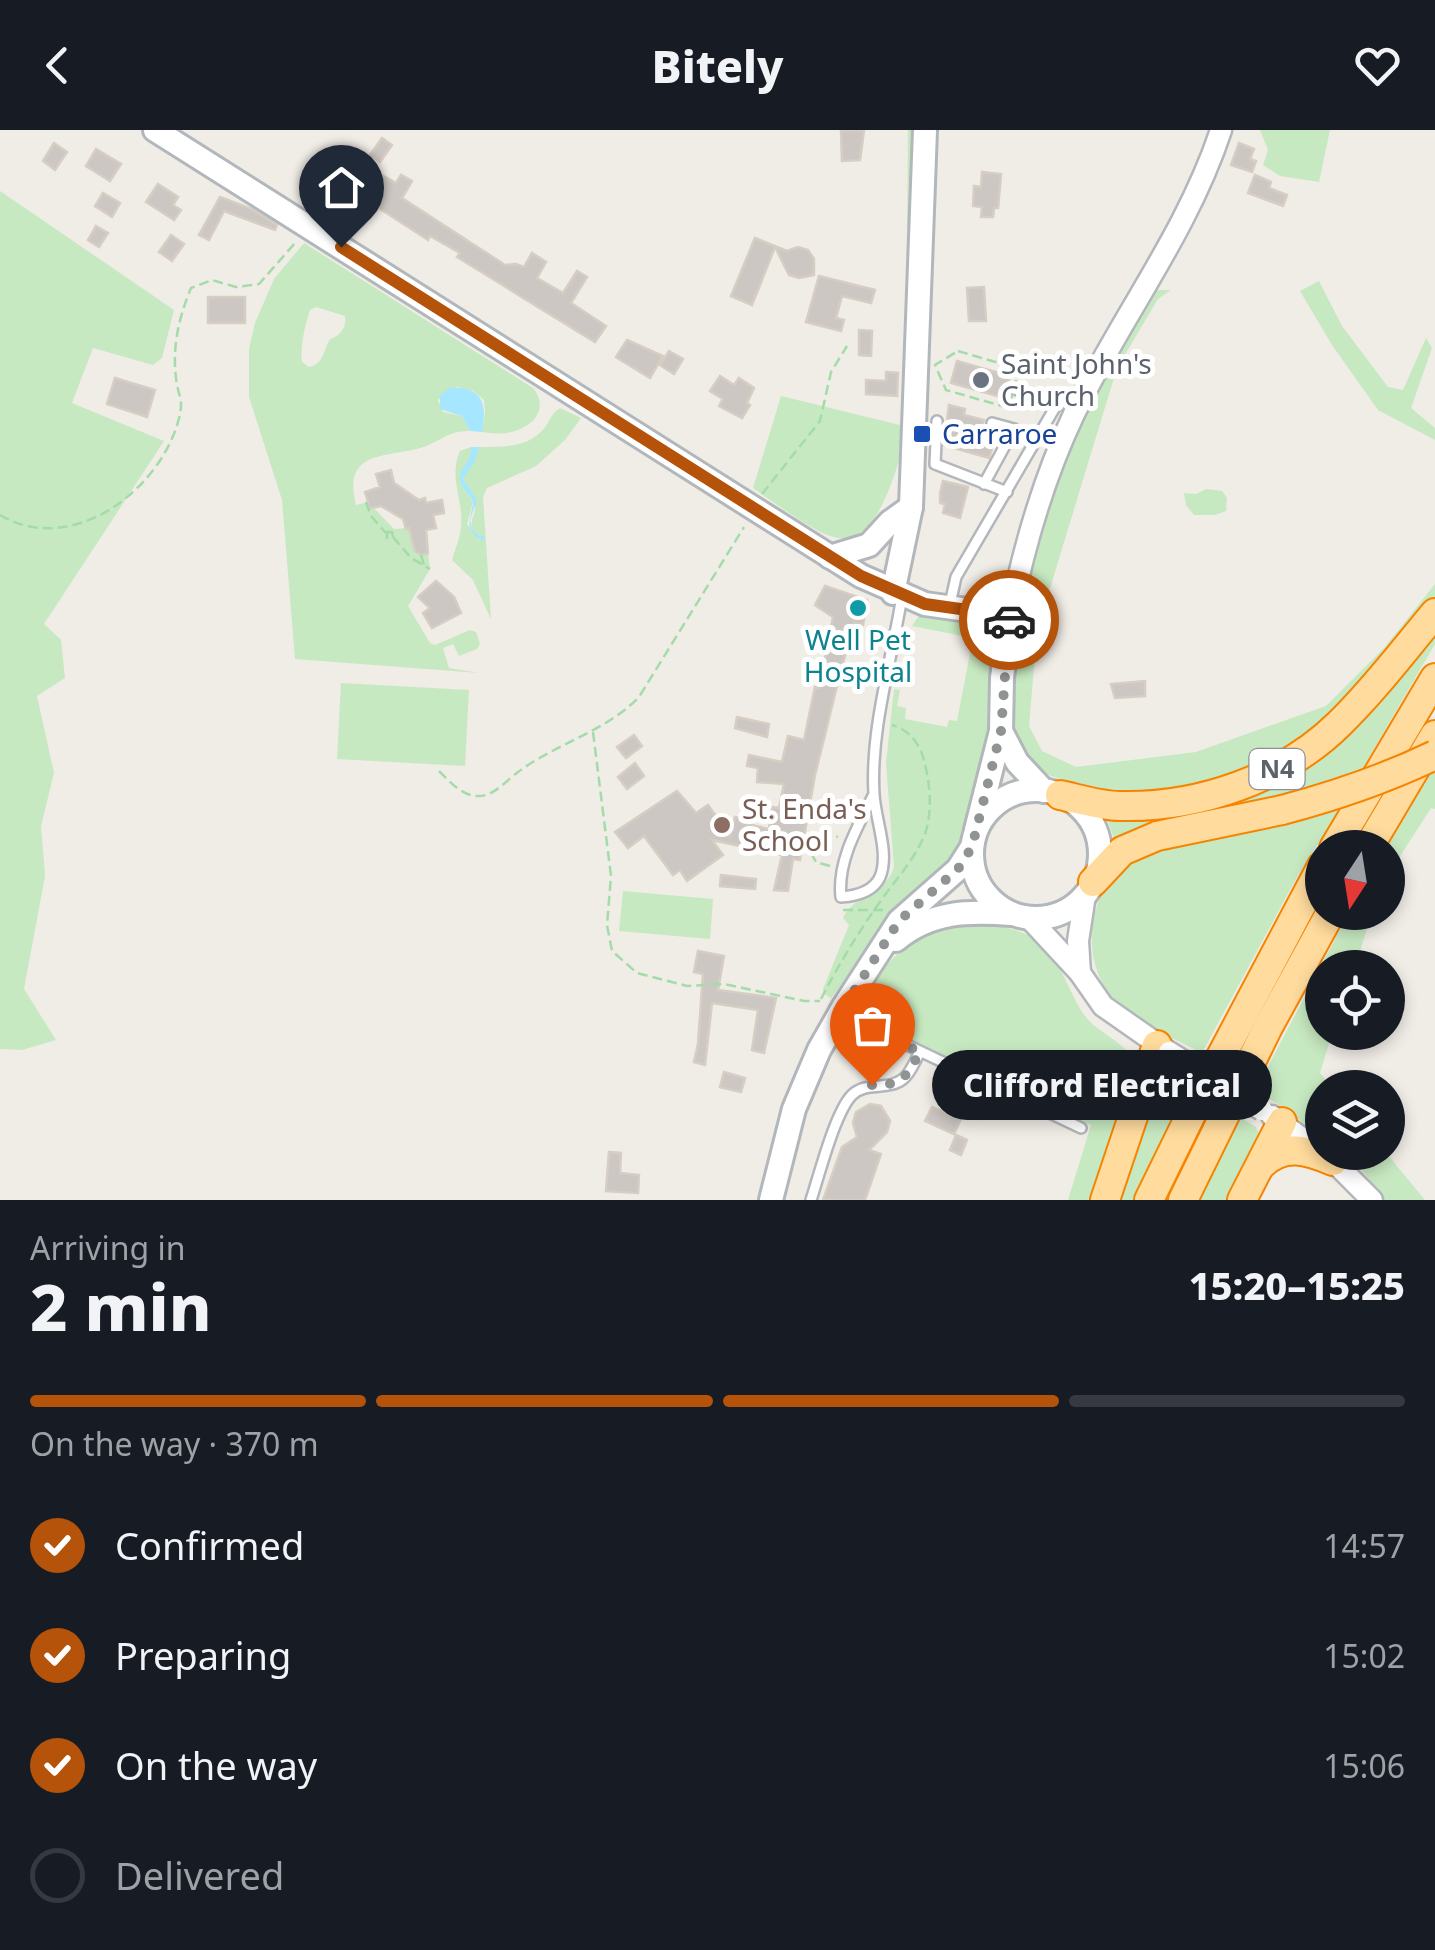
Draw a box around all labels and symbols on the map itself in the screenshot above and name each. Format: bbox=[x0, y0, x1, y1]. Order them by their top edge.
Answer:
pin bbox=[299, 145, 384, 248]
place label: Saint John's Church bbox=[1001, 344, 1152, 414]
marker: Saint John's Church bbox=[970, 369, 992, 391]
place label: Carraroe bbox=[942, 414, 1057, 452]
marker: Carraroe bbox=[911, 423, 933, 445]
courier bbox=[959, 570, 1059, 670]
marker: Well Pet Hospital bbox=[847, 597, 869, 619]
place label: Well Pet Hospital bbox=[804, 620, 912, 690]
road number: N4 bbox=[1250, 749, 1304, 789]
place label: St. Enda's School bbox=[742, 789, 867, 859]
marker: St. Enda's School bbox=[711, 814, 733, 836]
north arrow bbox=[1305, 830, 1405, 930]
pin bbox=[830, 983, 915, 1086]
callout: Clifford Electrical bbox=[932, 1050, 1272, 1120]

